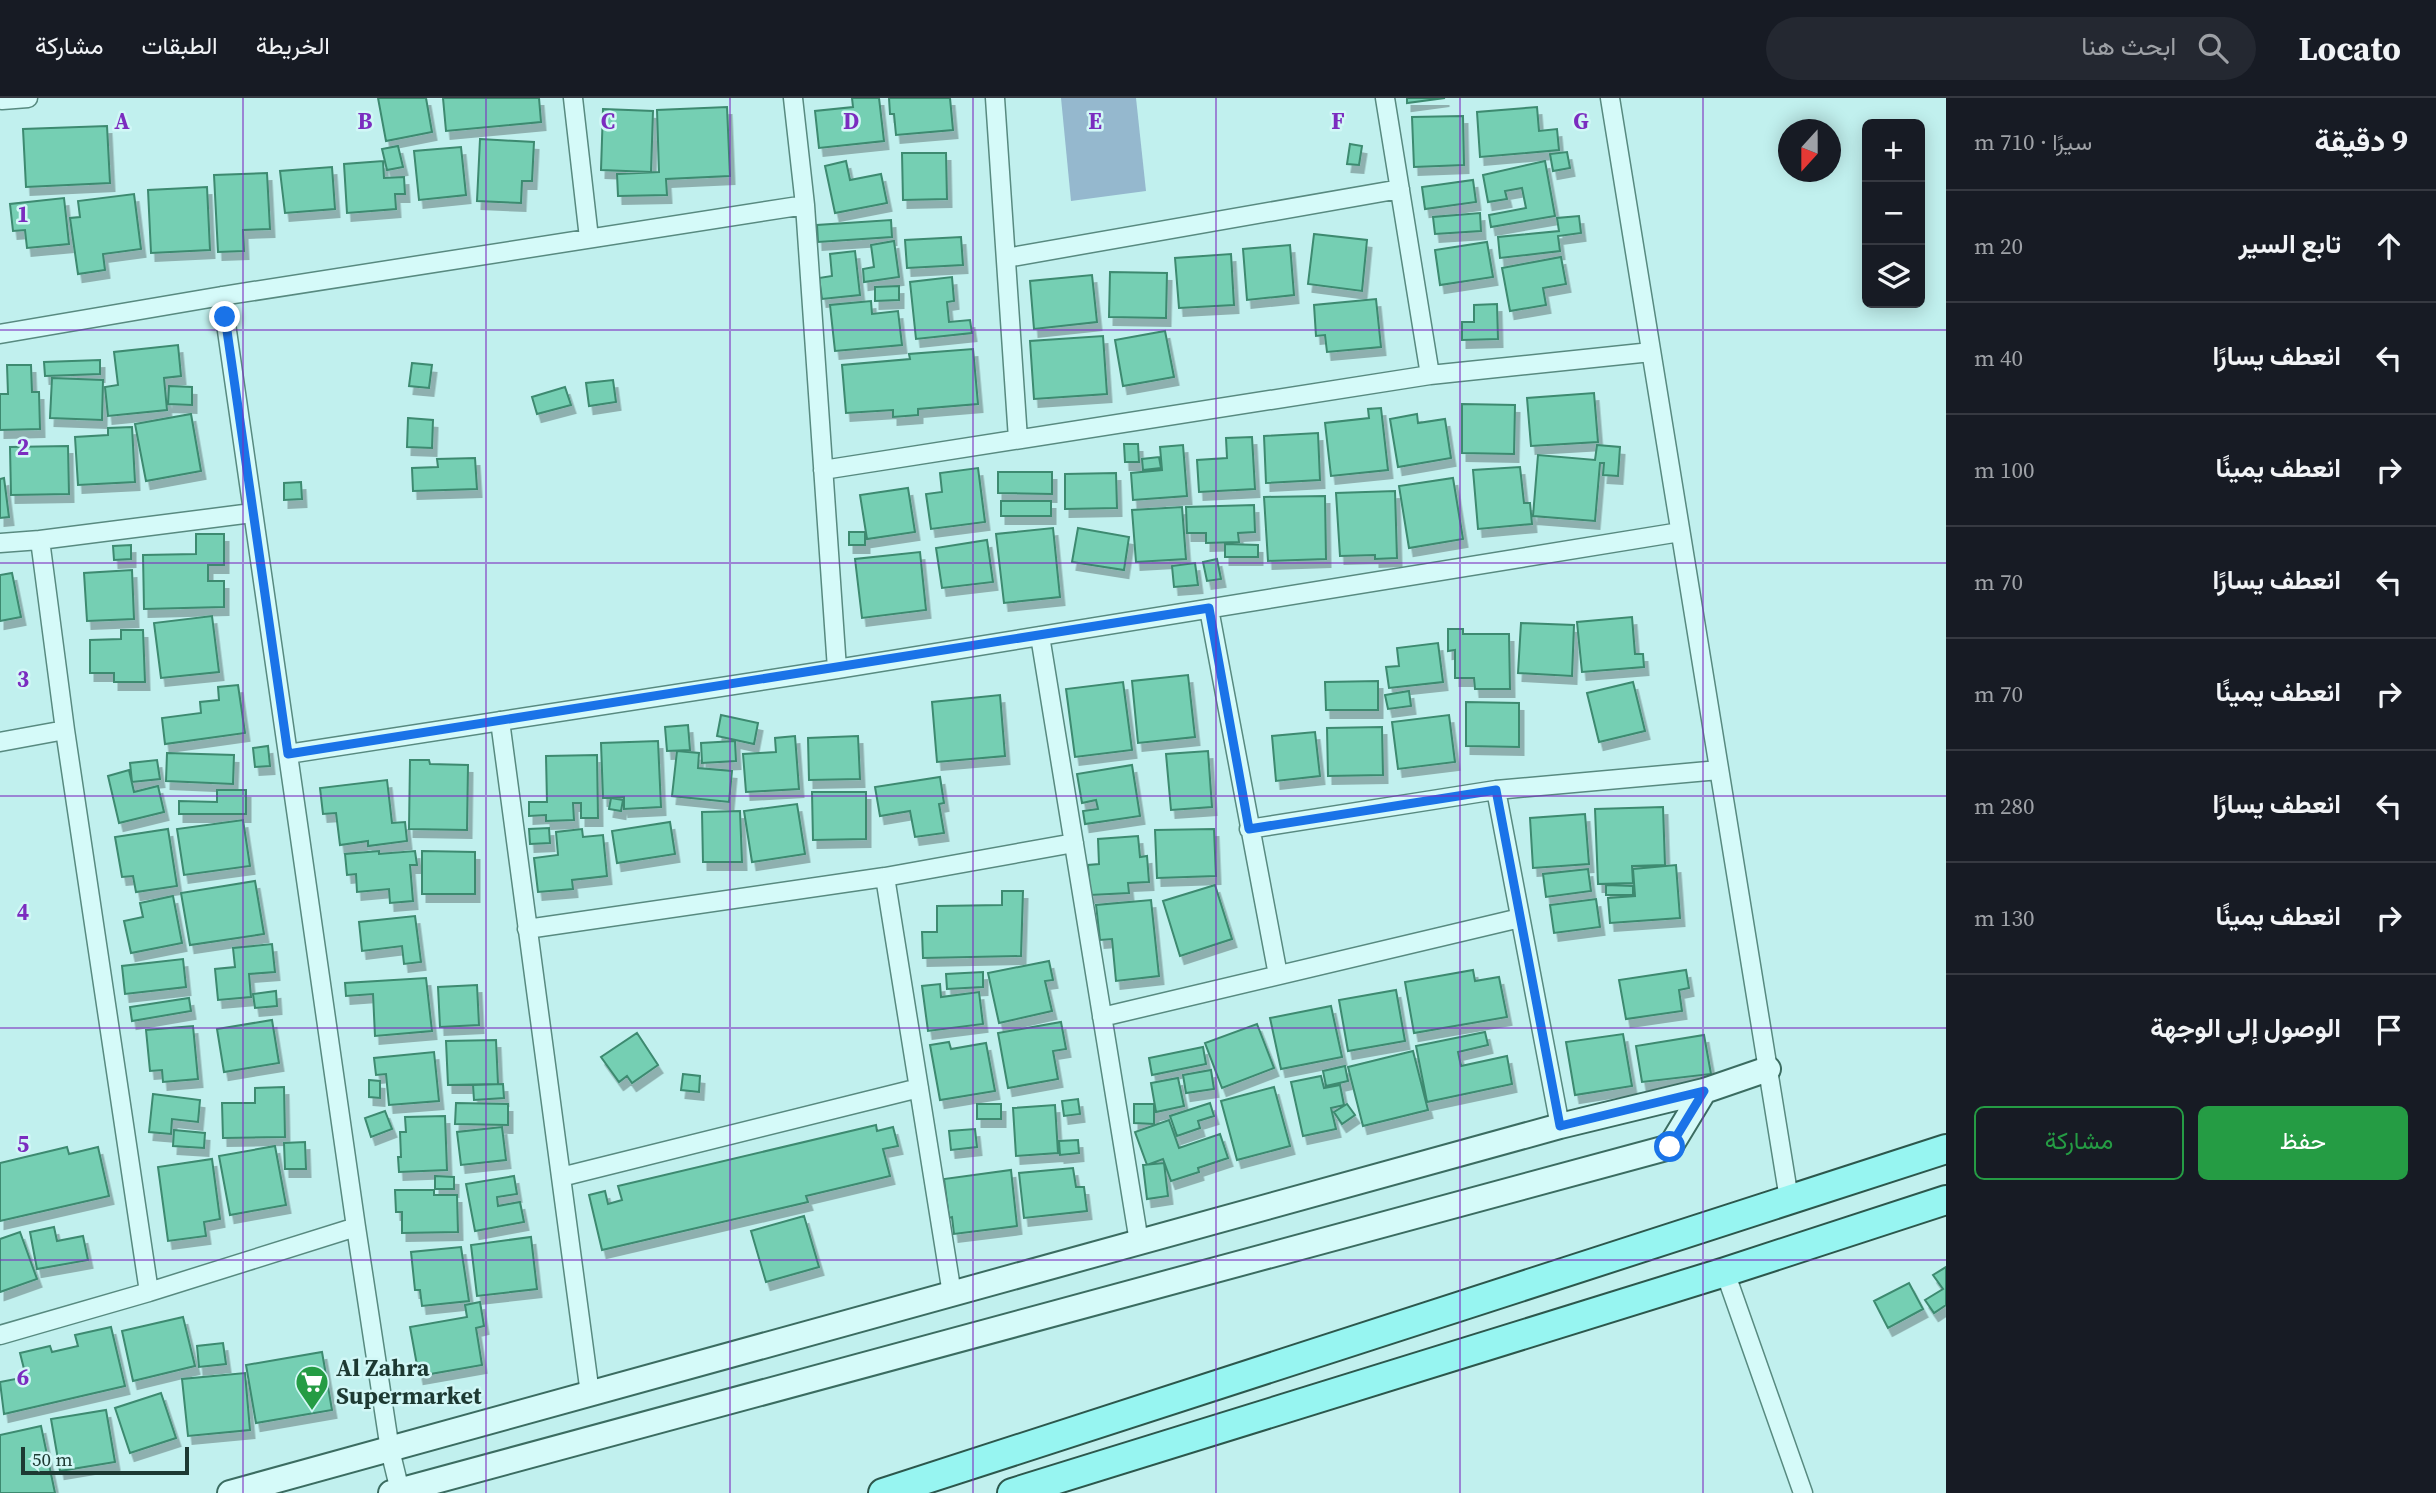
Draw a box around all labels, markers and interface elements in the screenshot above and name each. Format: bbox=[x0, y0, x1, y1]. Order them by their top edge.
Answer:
search box bbox=[1766, 17, 2256, 80]
text: Locato bbox=[2298, 26, 2401, 71]
text: ابحث هنا bbox=[2081, 28, 2176, 64]
text: مشاركة bbox=[35, 29, 103, 62]
text: الطبقات bbox=[141, 29, 218, 62]
text: الخريطة bbox=[256, 29, 330, 62]
icon: search bbox=[2194, 29, 2232, 67]
text: A bbox=[114, 105, 130, 137]
text: B bbox=[358, 105, 373, 137]
text: C bbox=[601, 105, 615, 137]
text: D bbox=[843, 105, 859, 137]
text: E bbox=[1088, 105, 1102, 137]
text: F bbox=[1331, 105, 1345, 137]
text: G bbox=[1573, 105, 1589, 137]
north arrow bbox=[1778, 119, 1841, 182]
map controls bbox=[1862, 119, 1925, 308]
button: + bbox=[1862, 119, 1925, 182]
text: 9 دقيقة bbox=[2315, 120, 2408, 161]
text: سيرًا · 710 m bbox=[1974, 126, 2092, 158]
button: − bbox=[1862, 182, 1925, 245]
text: 1 bbox=[17, 198, 29, 230]
text: تابع السير bbox=[2238, 226, 2341, 262]
icon: ahead bbox=[2370, 227, 2408, 265]
text: 20 m bbox=[1974, 230, 2023, 262]
button: layers bbox=[1862, 245, 1925, 308]
route end bbox=[209, 301, 240, 332]
text: انعطف يسارًا bbox=[2212, 338, 2341, 374]
icon: left bbox=[2370, 339, 2408, 377]
text: 40 m bbox=[1974, 342, 2023, 374]
text: 2 bbox=[17, 431, 29, 463]
text: انعطف يمينًا bbox=[2216, 450, 2341, 486]
icon: right bbox=[2370, 451, 2408, 489]
text: 100 m bbox=[1974, 454, 2035, 486]
text: انعطف يسارًا bbox=[2212, 562, 2341, 598]
icon: left bbox=[2370, 563, 2408, 601]
text: 70 m bbox=[1974, 566, 2023, 598]
text: 3 bbox=[17, 663, 29, 695]
text: انعطف يمينًا bbox=[2216, 674, 2341, 710]
icon: right bbox=[2370, 675, 2408, 713]
text: 70 m bbox=[1974, 678, 2023, 710]
text: انعطف يسارًا bbox=[2212, 786, 2341, 822]
icon: left bbox=[2370, 787, 2408, 825]
text: 280 m bbox=[1974, 790, 2035, 822]
text: 4 bbox=[17, 896, 29, 928]
text: انعطف يمينًا bbox=[2216, 898, 2341, 934]
icon: right bbox=[2370, 899, 2408, 937]
text: 130 m bbox=[1974, 902, 2035, 934]
text: الوصول إلى الوجهة bbox=[2150, 1010, 2341, 1046]
icon: arrive bbox=[2370, 1011, 2408, 1049]
button: مشاركة bbox=[1974, 1106, 2184, 1180]
button: حفظ bbox=[2198, 1106, 2408, 1180]
text: 5 bbox=[17, 1128, 29, 1160]
route start bbox=[1654, 1131, 1685, 1162]
place label: Al Zahra Supermarket bbox=[336, 1351, 482, 1412]
text: 6 bbox=[17, 1361, 29, 1393]
supermarket icon: Al Zahra Supermarket bbox=[293, 1363, 331, 1412]
scale bar bbox=[21, 1444, 189, 1476]
text: 50 m bbox=[32, 1446, 73, 1472]

